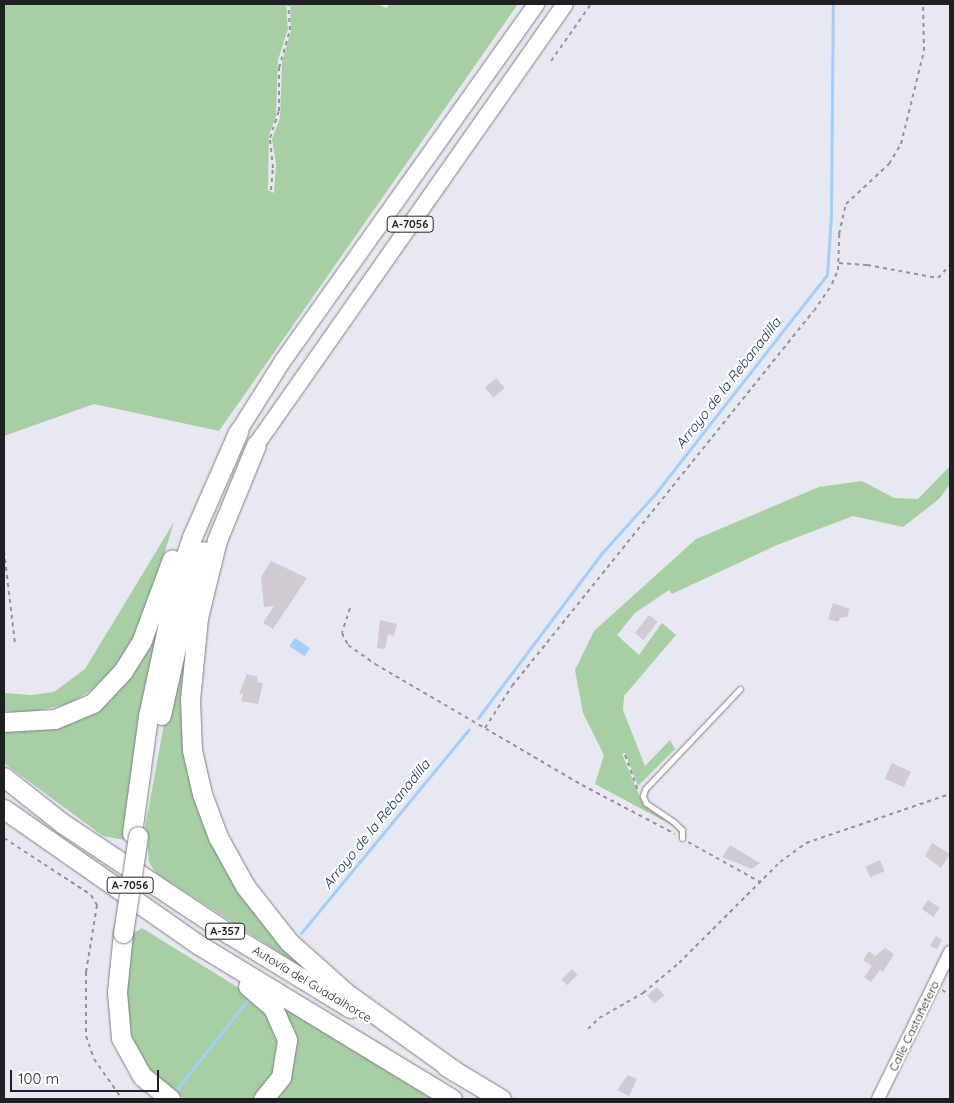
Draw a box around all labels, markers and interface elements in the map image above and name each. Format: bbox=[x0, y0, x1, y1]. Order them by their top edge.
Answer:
road number: A-7056 bbox=[386, 215, 434, 232]
water label: Arroyo de la Rebanadilla bbox=[672, 314, 784, 452]
water label: Arroyo de la Rebanadilla bbox=[319, 756, 433, 892]
road number: A-7056 bbox=[106, 876, 154, 894]
road number: A-357 bbox=[205, 922, 245, 939]
street label: Autovía del Guadalhorce bbox=[250, 943, 374, 1025]
street label: Calle Castañetero bbox=[886, 978, 942, 1074]
scale bar bbox=[12, 1060, 161, 1092]
text: 100 m bbox=[18, 1069, 59, 1088]

